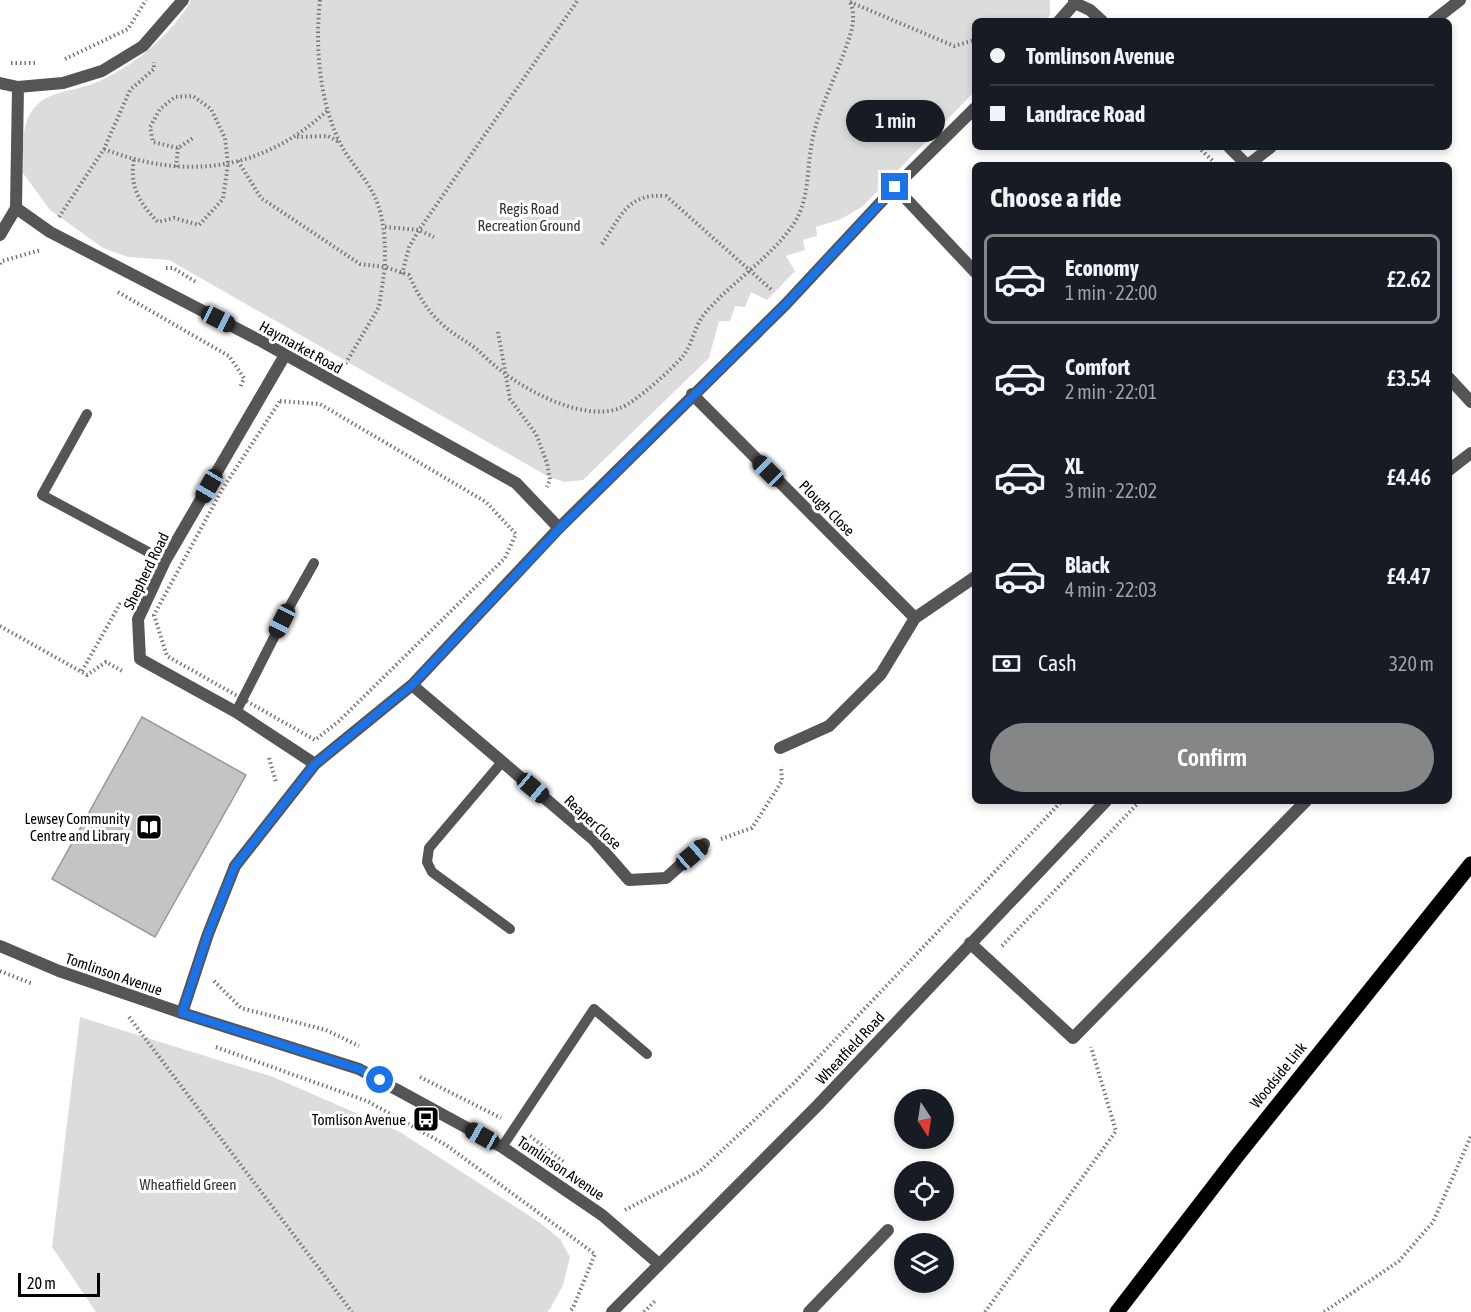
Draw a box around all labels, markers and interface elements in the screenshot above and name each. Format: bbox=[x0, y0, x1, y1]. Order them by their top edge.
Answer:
text: Tomlinson Avenue bbox=[1026, 43, 1175, 69]
callout: 1 min bbox=[846, 100, 944, 142]
text: Landrace Road bbox=[1026, 101, 1145, 127]
text: 1 min bbox=[875, 109, 916, 132]
route end bbox=[881, 173, 908, 200]
text: Choose a ride bbox=[990, 182, 1122, 213]
park label: Regis Road Recreation Ground bbox=[477, 200, 581, 234]
icon: car bbox=[993, 252, 1047, 306]
text: Economy bbox=[1065, 255, 1139, 281]
text: £2.62 bbox=[1387, 266, 1431, 292]
text: 1 min · 22:00 bbox=[1065, 281, 1157, 304]
car bbox=[198, 303, 238, 335]
street label: Haymarket Road bbox=[257, 317, 345, 377]
icon: car bbox=[993, 351, 1047, 405]
text: Comfort bbox=[1065, 354, 1130, 380]
text: £3.54 bbox=[1387, 365, 1431, 391]
text: 2 min · 22:01 bbox=[1065, 380, 1157, 403]
icon: car bbox=[993, 450, 1047, 504]
car bbox=[749, 452, 787, 490]
text: XL bbox=[1065, 453, 1083, 479]
text: £4.46 bbox=[1387, 464, 1431, 490]
car bbox=[192, 466, 226, 506]
street label: Plough Close bbox=[796, 477, 858, 539]
text: 3 min · 22:02 bbox=[1065, 479, 1157, 502]
street label: Shepherd Road bbox=[120, 530, 172, 612]
icon: car bbox=[993, 549, 1047, 603]
text: Black bbox=[1065, 552, 1109, 578]
text: £4.47 bbox=[1387, 563, 1431, 589]
text: 4 min · 22:03 bbox=[1065, 578, 1157, 601]
car bbox=[266, 601, 298, 641]
icon: cash bbox=[990, 647, 1023, 680]
text: Cash bbox=[1038, 650, 1077, 676]
text: 320 m bbox=[1389, 652, 1434, 675]
button: Confirm bbox=[990, 723, 1434, 792]
car bbox=[513, 770, 553, 806]
street label: Reaper Close bbox=[561, 791, 625, 853]
place label: Lewsey Community Centre and Library bbox=[25, 810, 130, 844]
library icon: Lewsey Community Centre and Library bbox=[134, 812, 164, 842]
car bbox=[673, 836, 711, 874]
street label: Tomlinson Avenue bbox=[63, 949, 165, 999]
street label: Wheatfield Road bbox=[812, 1008, 888, 1088]
street label: Woodside Link bbox=[1246, 1038, 1310, 1111]
route start bbox=[366, 1066, 393, 1093]
north arrow bbox=[894, 1089, 954, 1149]
map controls bbox=[894, 1089, 954, 1293]
bus stop icon: Tomlison Avenue bbox=[411, 1104, 441, 1134]
place label: Tomlison Avenue bbox=[312, 1111, 406, 1128]
car bbox=[462, 1119, 502, 1153]
street label: Tomlinson Avenue bbox=[514, 1133, 608, 1204]
button: locate bbox=[894, 1161, 954, 1221]
park label: Wheatfield Green bbox=[140, 1176, 236, 1193]
button: layers bbox=[894, 1233, 954, 1293]
scale bar bbox=[18, 1270, 100, 1298]
text: 20 m bbox=[27, 1274, 56, 1292]

